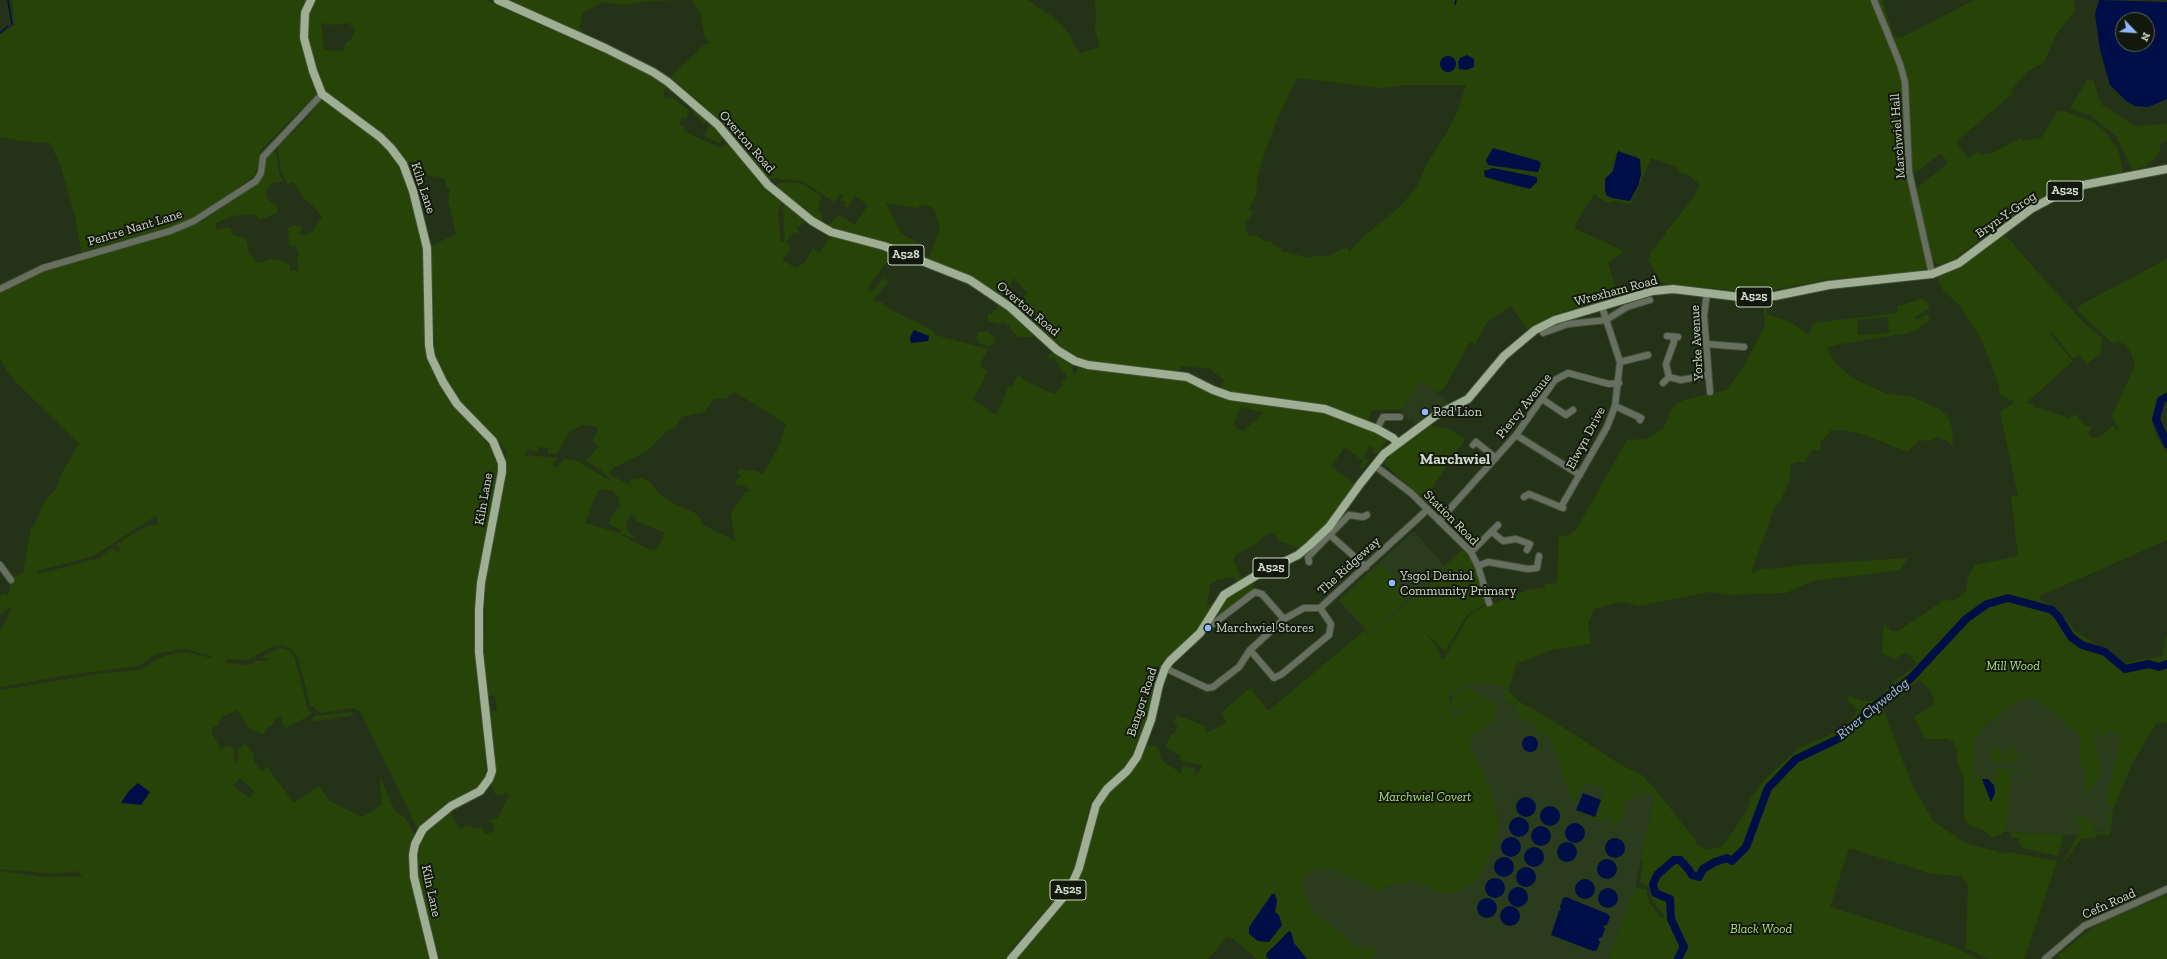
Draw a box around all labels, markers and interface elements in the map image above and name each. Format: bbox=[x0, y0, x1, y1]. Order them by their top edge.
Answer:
north arrow bbox=[2115, 12, 2155, 52]
text: N bbox=[2138, 30, 2153, 43]
street label: Marchwiel Hall bbox=[1887, 93, 1909, 179]
street label: Overton Road bbox=[716, 108, 778, 176]
street label: Kiln Lane bbox=[407, 160, 439, 216]
road number: A525 bbox=[2047, 181, 2083, 201]
street label: Bryn-Y-Grog bbox=[1973, 188, 2039, 242]
street label: Pentre Nant Lane bbox=[86, 206, 184, 250]
road number: A528 bbox=[888, 245, 924, 265]
street label: Wrexham Road bbox=[1573, 272, 1659, 310]
street label: Overton Road bbox=[993, 278, 1063, 340]
road number: A525 bbox=[1736, 287, 1772, 307]
street label: Yorke Avenue bbox=[1687, 305, 1707, 381]
street label: Piercy Avenue bbox=[1493, 370, 1555, 442]
place label: Red Lion bbox=[1433, 404, 1482, 420]
street label: Elwyn Drive bbox=[1563, 404, 1609, 472]
marker: Red Lion bbox=[1420, 407, 1430, 417]
district label: Marchwiel bbox=[1420, 451, 1490, 469]
street label: Kiln Lane bbox=[472, 472, 496, 526]
street label: Station Road bbox=[1420, 487, 1482, 549]
street label: The Ridgeway bbox=[1314, 534, 1384, 598]
road number: A525 bbox=[1253, 558, 1289, 578]
place label: Ysgol Deiniol Community Primary bbox=[1400, 568, 1516, 599]
marker: Ysgol Deiniol Community Primary bbox=[1387, 578, 1397, 588]
place label: Marchwiel Stores bbox=[1216, 620, 1314, 636]
marker: Marchwiel Stores bbox=[1203, 623, 1213, 633]
park label: Mill Wood bbox=[1986, 658, 2040, 674]
street label: Bangor Road bbox=[1123, 665, 1161, 739]
water label: River Clywedog bbox=[1833, 675, 1913, 743]
park label: Marchwiel Covert bbox=[1378, 789, 1472, 805]
street label: Kiln Lane bbox=[418, 864, 444, 918]
road number: A525 bbox=[1050, 880, 1086, 900]
street label: Cefn Road bbox=[2080, 885, 2138, 923]
park label: Black Wood bbox=[1730, 921, 1792, 937]

